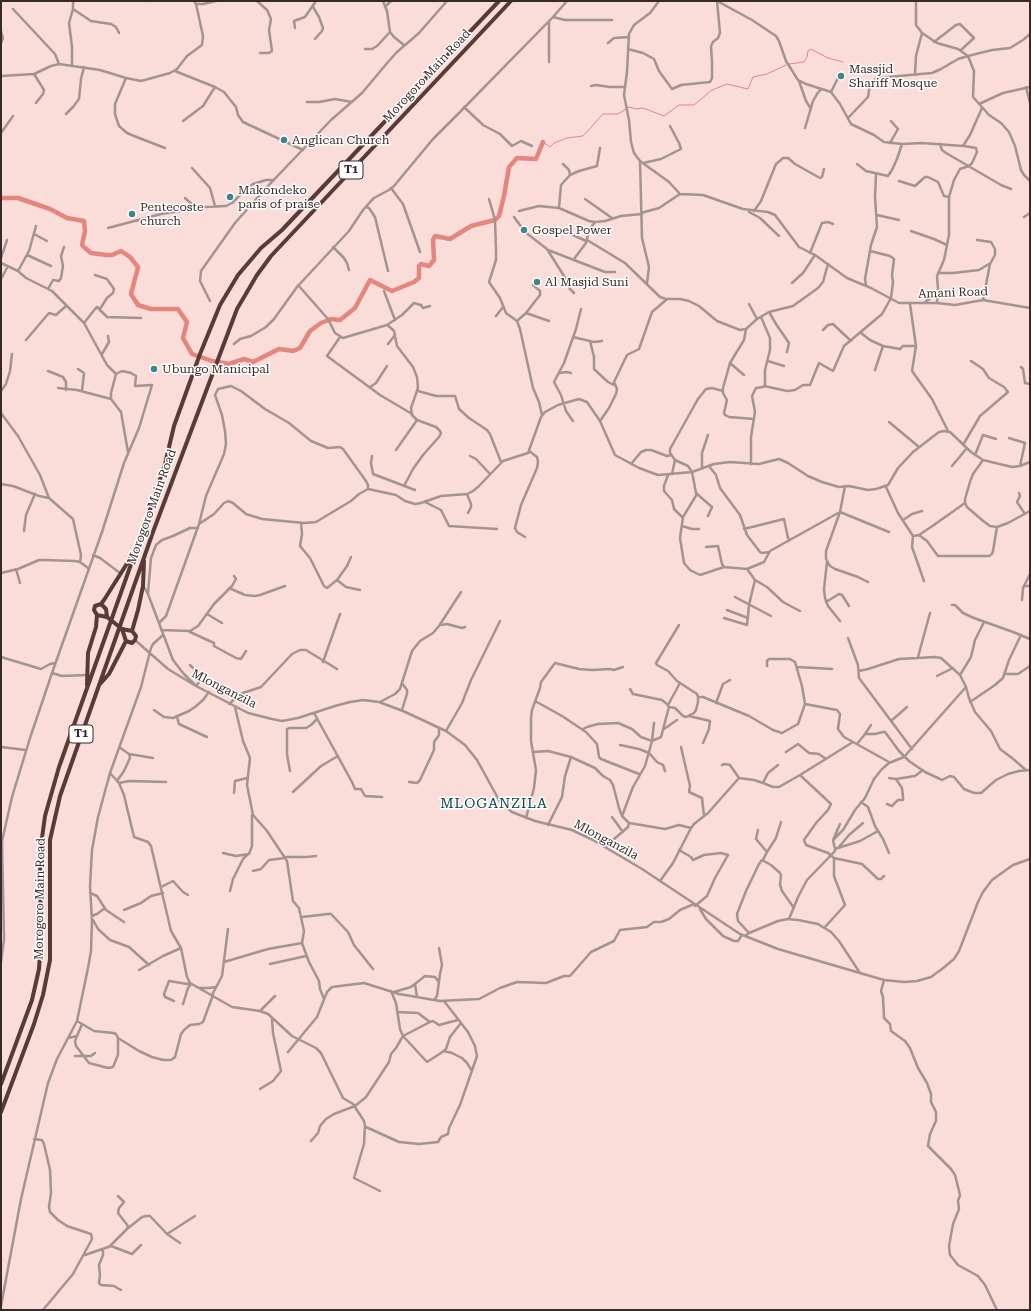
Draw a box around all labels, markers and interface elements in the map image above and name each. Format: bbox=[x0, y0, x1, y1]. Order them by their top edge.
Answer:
street label: Morogoro Main Road bbox=[380, 27, 474, 125]
place label: Massjid Shariff Mosque bbox=[849, 62, 937, 90]
marker: Massjid Shariff Mosque bbox=[836, 71, 846, 81]
place label: Anglican Church bbox=[292, 133, 389, 147]
marker: Anglican Church bbox=[279, 135, 289, 145]
road number: T1 bbox=[339, 161, 363, 179]
place label: Makondeko paris of praise bbox=[238, 183, 320, 211]
marker: Makondeko paris of praise bbox=[225, 192, 235, 202]
place label: Pentecoste church bbox=[140, 200, 204, 228]
marker: Pentecoste church bbox=[127, 209, 137, 219]
place label: Gospel Power bbox=[532, 223, 611, 237]
marker: Gospel Power bbox=[519, 225, 529, 235]
place label: Al Masjid Suni bbox=[545, 275, 628, 289]
marker: Al Masjid Suni bbox=[532, 277, 542, 287]
street label: Amani Road bbox=[918, 285, 988, 301]
place label: Ubungo Manicipal bbox=[162, 362, 269, 376]
marker: Ubungo Manicipal bbox=[149, 364, 159, 374]
street label: Morogoro Main Road bbox=[124, 447, 180, 567]
street label: Mlonganzila bbox=[189, 667, 259, 711]
road number: T1 bbox=[69, 725, 93, 743]
district label: MLOGANZILA bbox=[440, 796, 548, 812]
street label: Mlonganzila bbox=[571, 817, 641, 863]
street label: Morogoro Main Road bbox=[32, 838, 48, 960]

